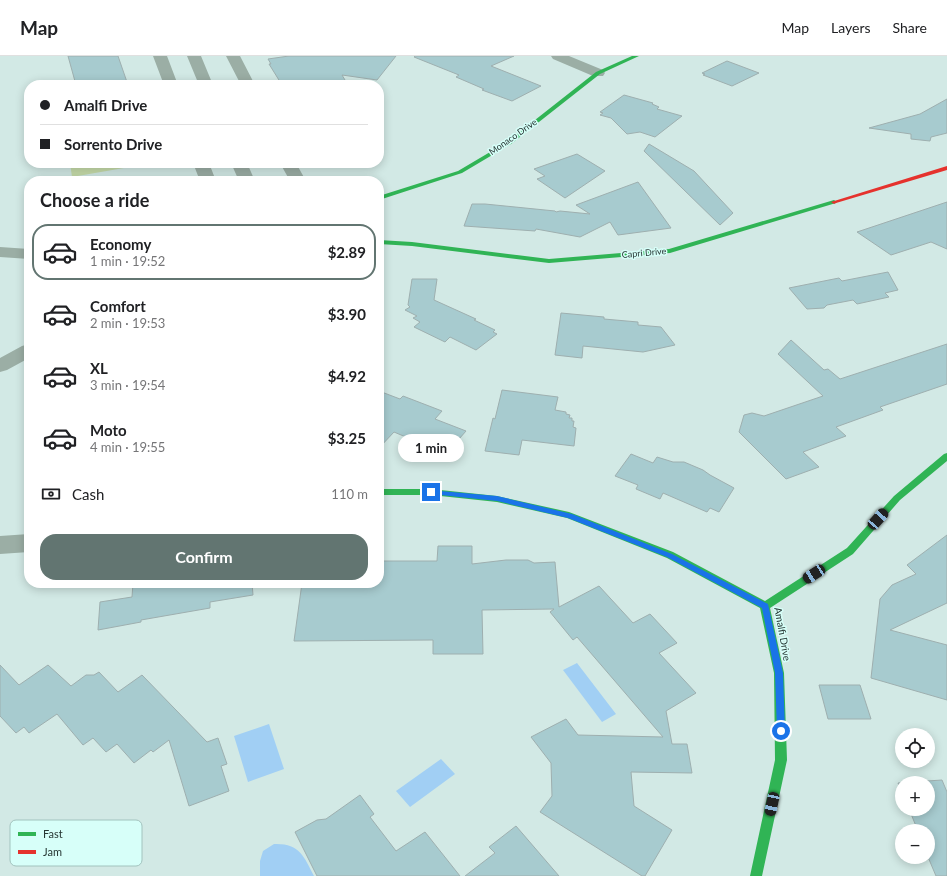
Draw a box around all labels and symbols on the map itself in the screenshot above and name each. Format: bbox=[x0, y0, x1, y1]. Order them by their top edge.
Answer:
street label: Monaco Drive bbox=[487, 116, 539, 157]
street label: Capri Drive bbox=[621, 245, 667, 260]
callout: 1 min bbox=[398, 434, 464, 462]
route end bbox=[422, 483, 440, 501]
car bbox=[866, 506, 890, 532]
car bbox=[801, 562, 827, 586]
street label: Amalfi Drive bbox=[772, 606, 794, 662]
route start bbox=[772, 722, 790, 740]
car bbox=[764, 791, 780, 817]
legend bbox=[10, 820, 142, 866]
text: Fast bbox=[43, 827, 63, 840]
text: Jam bbox=[43, 845, 62, 858]

